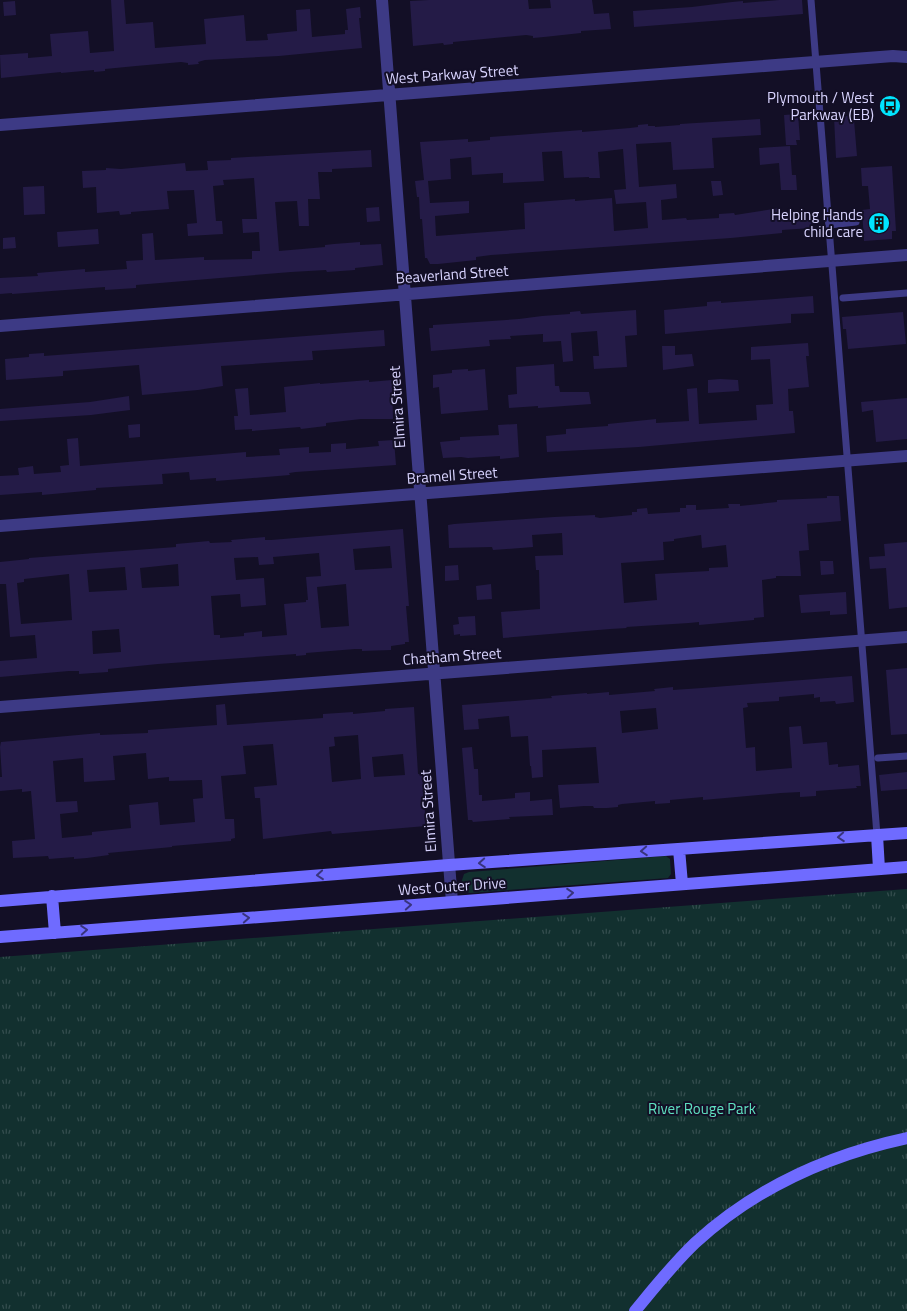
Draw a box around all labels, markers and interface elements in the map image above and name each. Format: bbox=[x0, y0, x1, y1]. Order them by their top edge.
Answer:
street label: West Parkway Street bbox=[385, 58, 520, 90]
place label: Plymouth / West Parkway (EB) bbox=[767, 86, 875, 126]
bus stop icon: Plymouth / West Parkway (EB) bbox=[878, 94, 902, 118]
place label: Helping Hands child care bbox=[771, 203, 863, 243]
building icon: Helping Hands child care bbox=[867, 211, 891, 235]
street label: Beaverland Street bbox=[395, 259, 510, 289]
street label: Elmira Street bbox=[383, 364, 411, 449]
street label: Bramell Street bbox=[406, 460, 499, 490]
street label: Chatham Street bbox=[402, 641, 503, 671]
street label: Elmira Street bbox=[414, 768, 442, 853]
one-way arrow bbox=[837, 832, 845, 843]
one-way arrow bbox=[640, 846, 648, 857]
one-way arrow bbox=[478, 857, 486, 868]
one-way arrow bbox=[316, 869, 324, 880]
street label: West Outer Drive bbox=[397, 871, 507, 901]
one-way arrow bbox=[566, 887, 574, 898]
one-way arrow bbox=[404, 900, 412, 911]
one-way arrow bbox=[242, 913, 250, 924]
one-way arrow bbox=[80, 925, 88, 936]
park label: River Rouge Park bbox=[648, 1097, 756, 1120]

